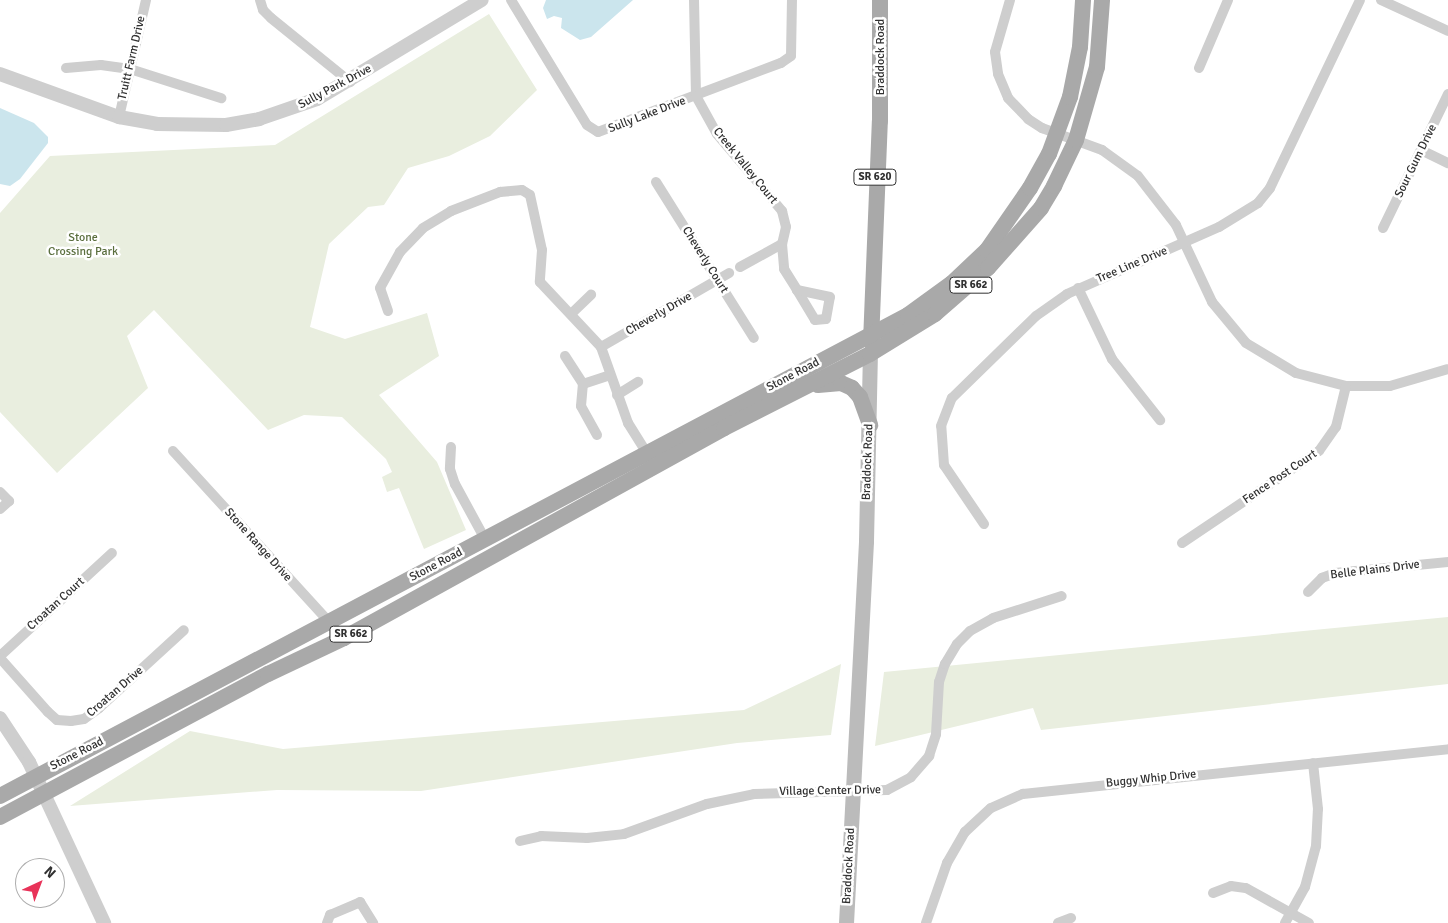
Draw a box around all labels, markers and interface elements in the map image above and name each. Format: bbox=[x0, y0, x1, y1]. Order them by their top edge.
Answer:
street label: Truitt Farm Drive bbox=[115, 15, 149, 101]
street label: Braddock Road bbox=[874, 19, 888, 95]
street label: Sully Park Drive bbox=[296, 62, 374, 112]
street label: Sully Lake Drive bbox=[606, 94, 688, 136]
street label: Sour Gum Drive bbox=[1392, 122, 1440, 200]
street label: Creek Valley Court bbox=[710, 125, 780, 207]
road number: SR 620 bbox=[852, 168, 898, 186]
street label: Cheverly Court bbox=[679, 224, 731, 296]
park label: Stone Crossing Park bbox=[48, 231, 118, 259]
street label: Tree Line Drive bbox=[1094, 244, 1170, 286]
road number: SR 662 bbox=[948, 276, 994, 294]
street label: Cheverly Drive bbox=[623, 289, 695, 339]
street label: Stone Road bbox=[764, 355, 822, 395]
street label: Braddock Road bbox=[859, 424, 877, 500]
street label: Fence Post Court bbox=[1240, 447, 1320, 507]
street label: Stone Range Drive bbox=[221, 505, 295, 585]
street label: Stone Road bbox=[407, 545, 465, 585]
street label: Belle Plains Drive bbox=[1330, 557, 1420, 583]
street label: Croatan Court bbox=[24, 575, 88, 633]
road number: SR 662 bbox=[328, 626, 374, 642]
street label: Croatan Drive bbox=[84, 664, 146, 720]
street label: Stone Road bbox=[48, 734, 106, 774]
street label: Buggy Whip Drive bbox=[1105, 767, 1197, 791]
street label: Village Center Drive bbox=[779, 783, 881, 799]
street label: Braddock Road bbox=[840, 827, 858, 905]
north arrow bbox=[15, 858, 65, 908]
text: N bbox=[41, 863, 59, 882]

